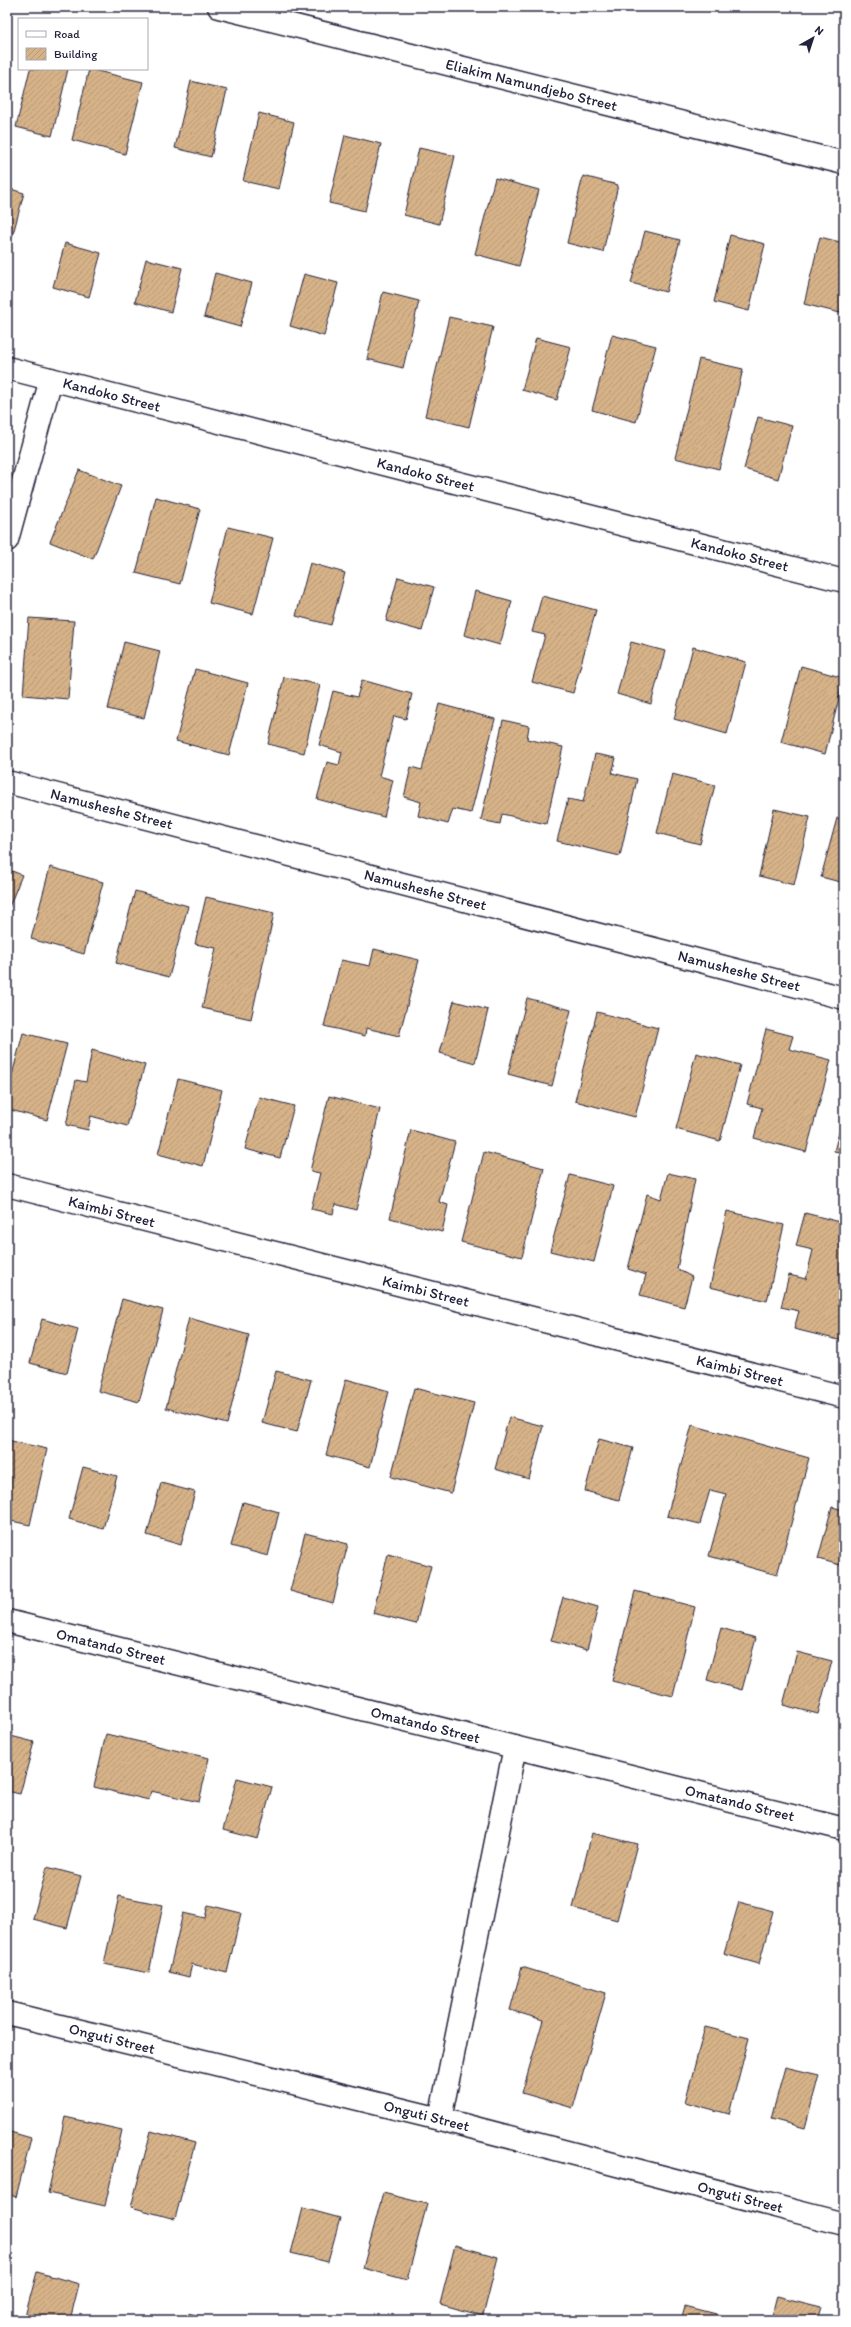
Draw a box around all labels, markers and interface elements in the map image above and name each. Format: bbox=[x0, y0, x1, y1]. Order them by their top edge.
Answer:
legend bbox=[18, 18, 148, 70]
north arrow bbox=[793, 18, 833, 58]
text: N bbox=[812, 23, 826, 38]
text: Road bbox=[54, 27, 80, 41]
text: Building bbox=[54, 47, 98, 61]
street label: Eliakim Namundjebo Street bbox=[444, 55, 619, 115]
street label: Kandoko Street bbox=[61, 374, 163, 416]
street label: Kandoko Street bbox=[375, 453, 477, 496]
street label: Kandoko Street bbox=[689, 533, 791, 576]
street label: Namusheshe Street bbox=[48, 785, 175, 833]
street label: Namusheshe Street bbox=[362, 866, 489, 914]
street label: Namusheshe Street bbox=[676, 946, 802, 995]
street label: Kaimbi Street bbox=[66, 1192, 157, 1231]
street label: Kaimbi Street bbox=[380, 1271, 471, 1311]
street label: Kaimbi Street bbox=[695, 1351, 786, 1390]
street label: Omatando Street bbox=[54, 1625, 168, 1669]
street label: Omatando Street bbox=[369, 1703, 482, 1747]
street label: Omatando Street bbox=[683, 1781, 797, 1825]
street label: Onguti Street bbox=[67, 2019, 157, 2058]
street label: Onguti Street bbox=[382, 2097, 472, 2135]
street label: Onguti Street bbox=[695, 2177, 785, 2217]

